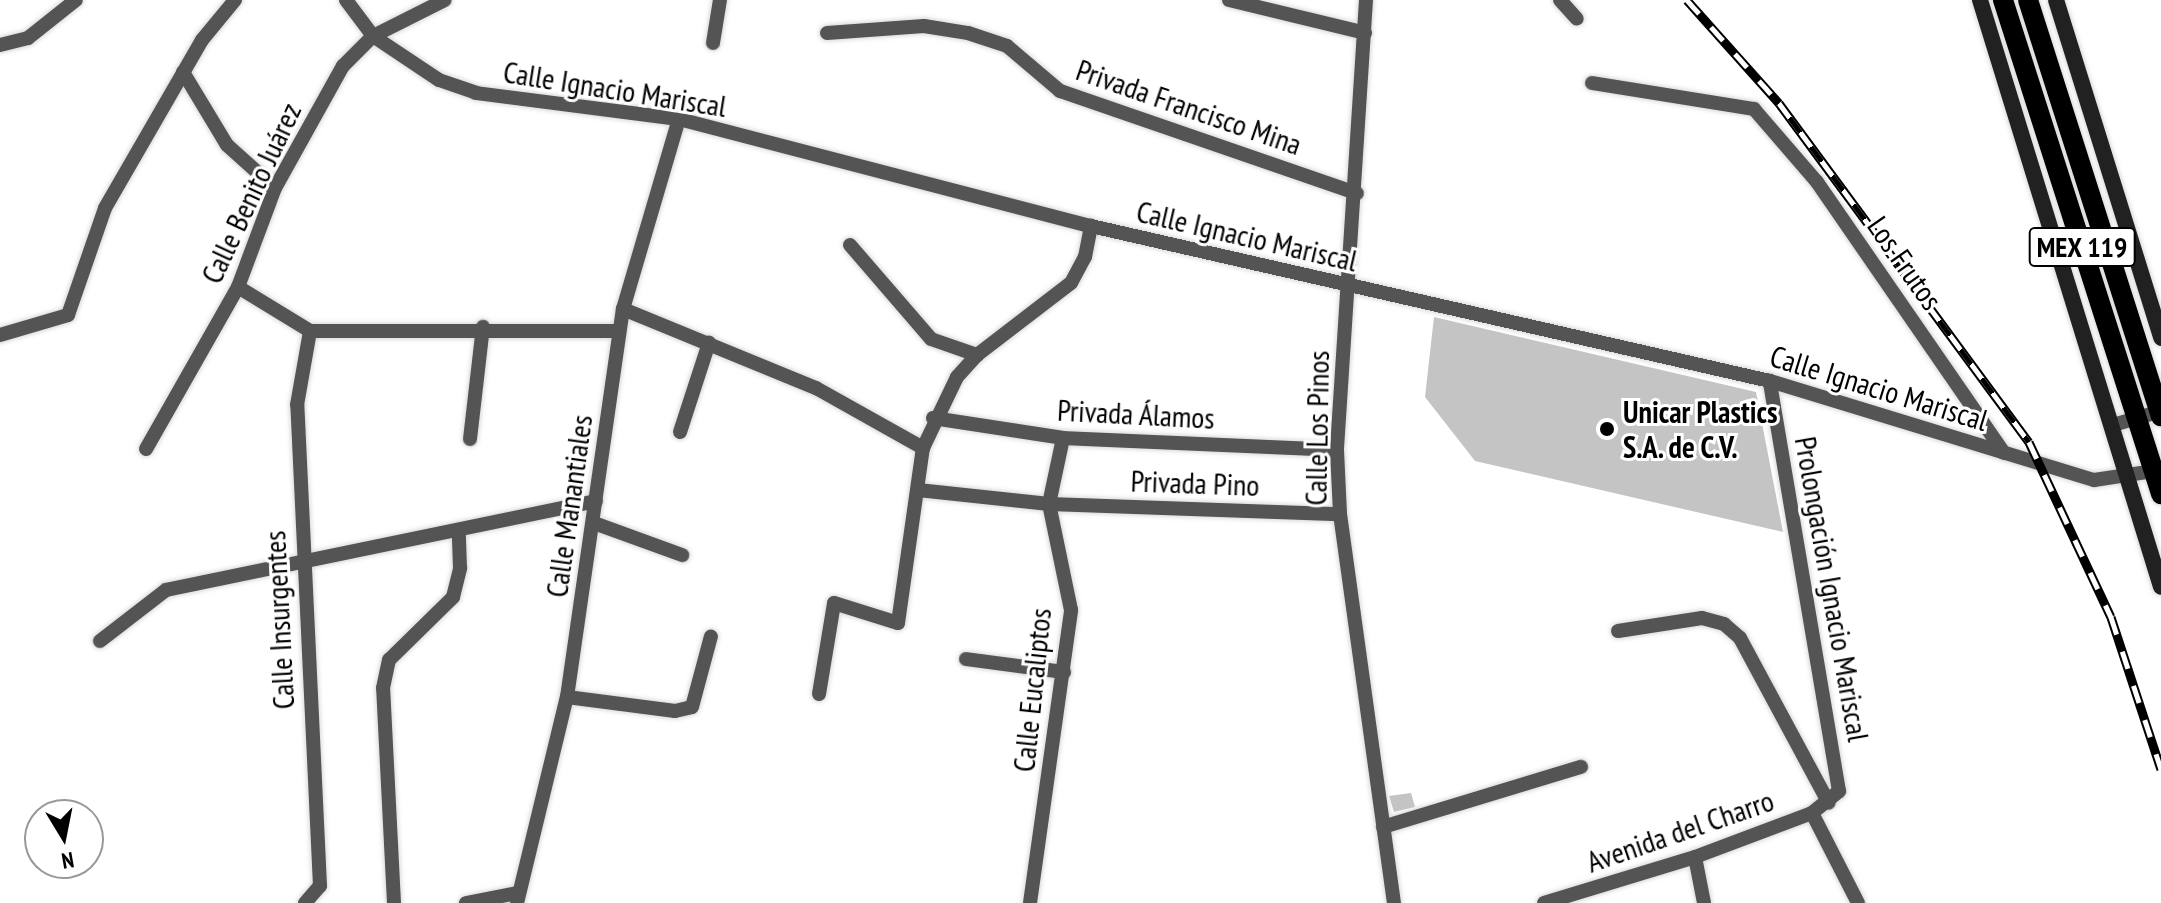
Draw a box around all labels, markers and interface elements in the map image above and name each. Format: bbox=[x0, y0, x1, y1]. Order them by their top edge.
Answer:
street label: Privada Francisco Mina bbox=[1072, 52, 1306, 162]
street label: Calle Ignacio Mariscal bbox=[501, 54, 729, 124]
street label: Calle Benito Juárez bbox=[193, 97, 309, 289]
street label: Calle Ignacio Mariscal bbox=[1133, 193, 1361, 279]
street label: Los Frutos bbox=[1860, 210, 1950, 316]
road number: MEX 119 bbox=[2028, 223, 2136, 271]
street label: Calle Ignacio Mariscal bbox=[1766, 338, 1992, 438]
street label: Calle Los Pinos bbox=[1298, 350, 1336, 506]
street label: Privada Álamos bbox=[1056, 392, 1216, 436]
place label: Unicar Plastics S.A. de C.V. bbox=[1623, 394, 1777, 464]
street label: Calle Manantiales bbox=[538, 412, 600, 600]
marker: Unicar Plastics S.A. de C.V. bbox=[1598, 420, 1616, 438]
street label: Prolongación Ignacio Mariscal bbox=[1787, 434, 1877, 744]
street label: Privada Pino bbox=[1130, 463, 1260, 503]
street label: Calle Insurgentes bbox=[256, 530, 302, 710]
street label: Calle Eucaliptos bbox=[1006, 606, 1058, 774]
street label: Avenida del Charro bbox=[1582, 782, 1778, 880]
north arrow bbox=[24, 799, 104, 879]
text: N bbox=[60, 846, 76, 875]

